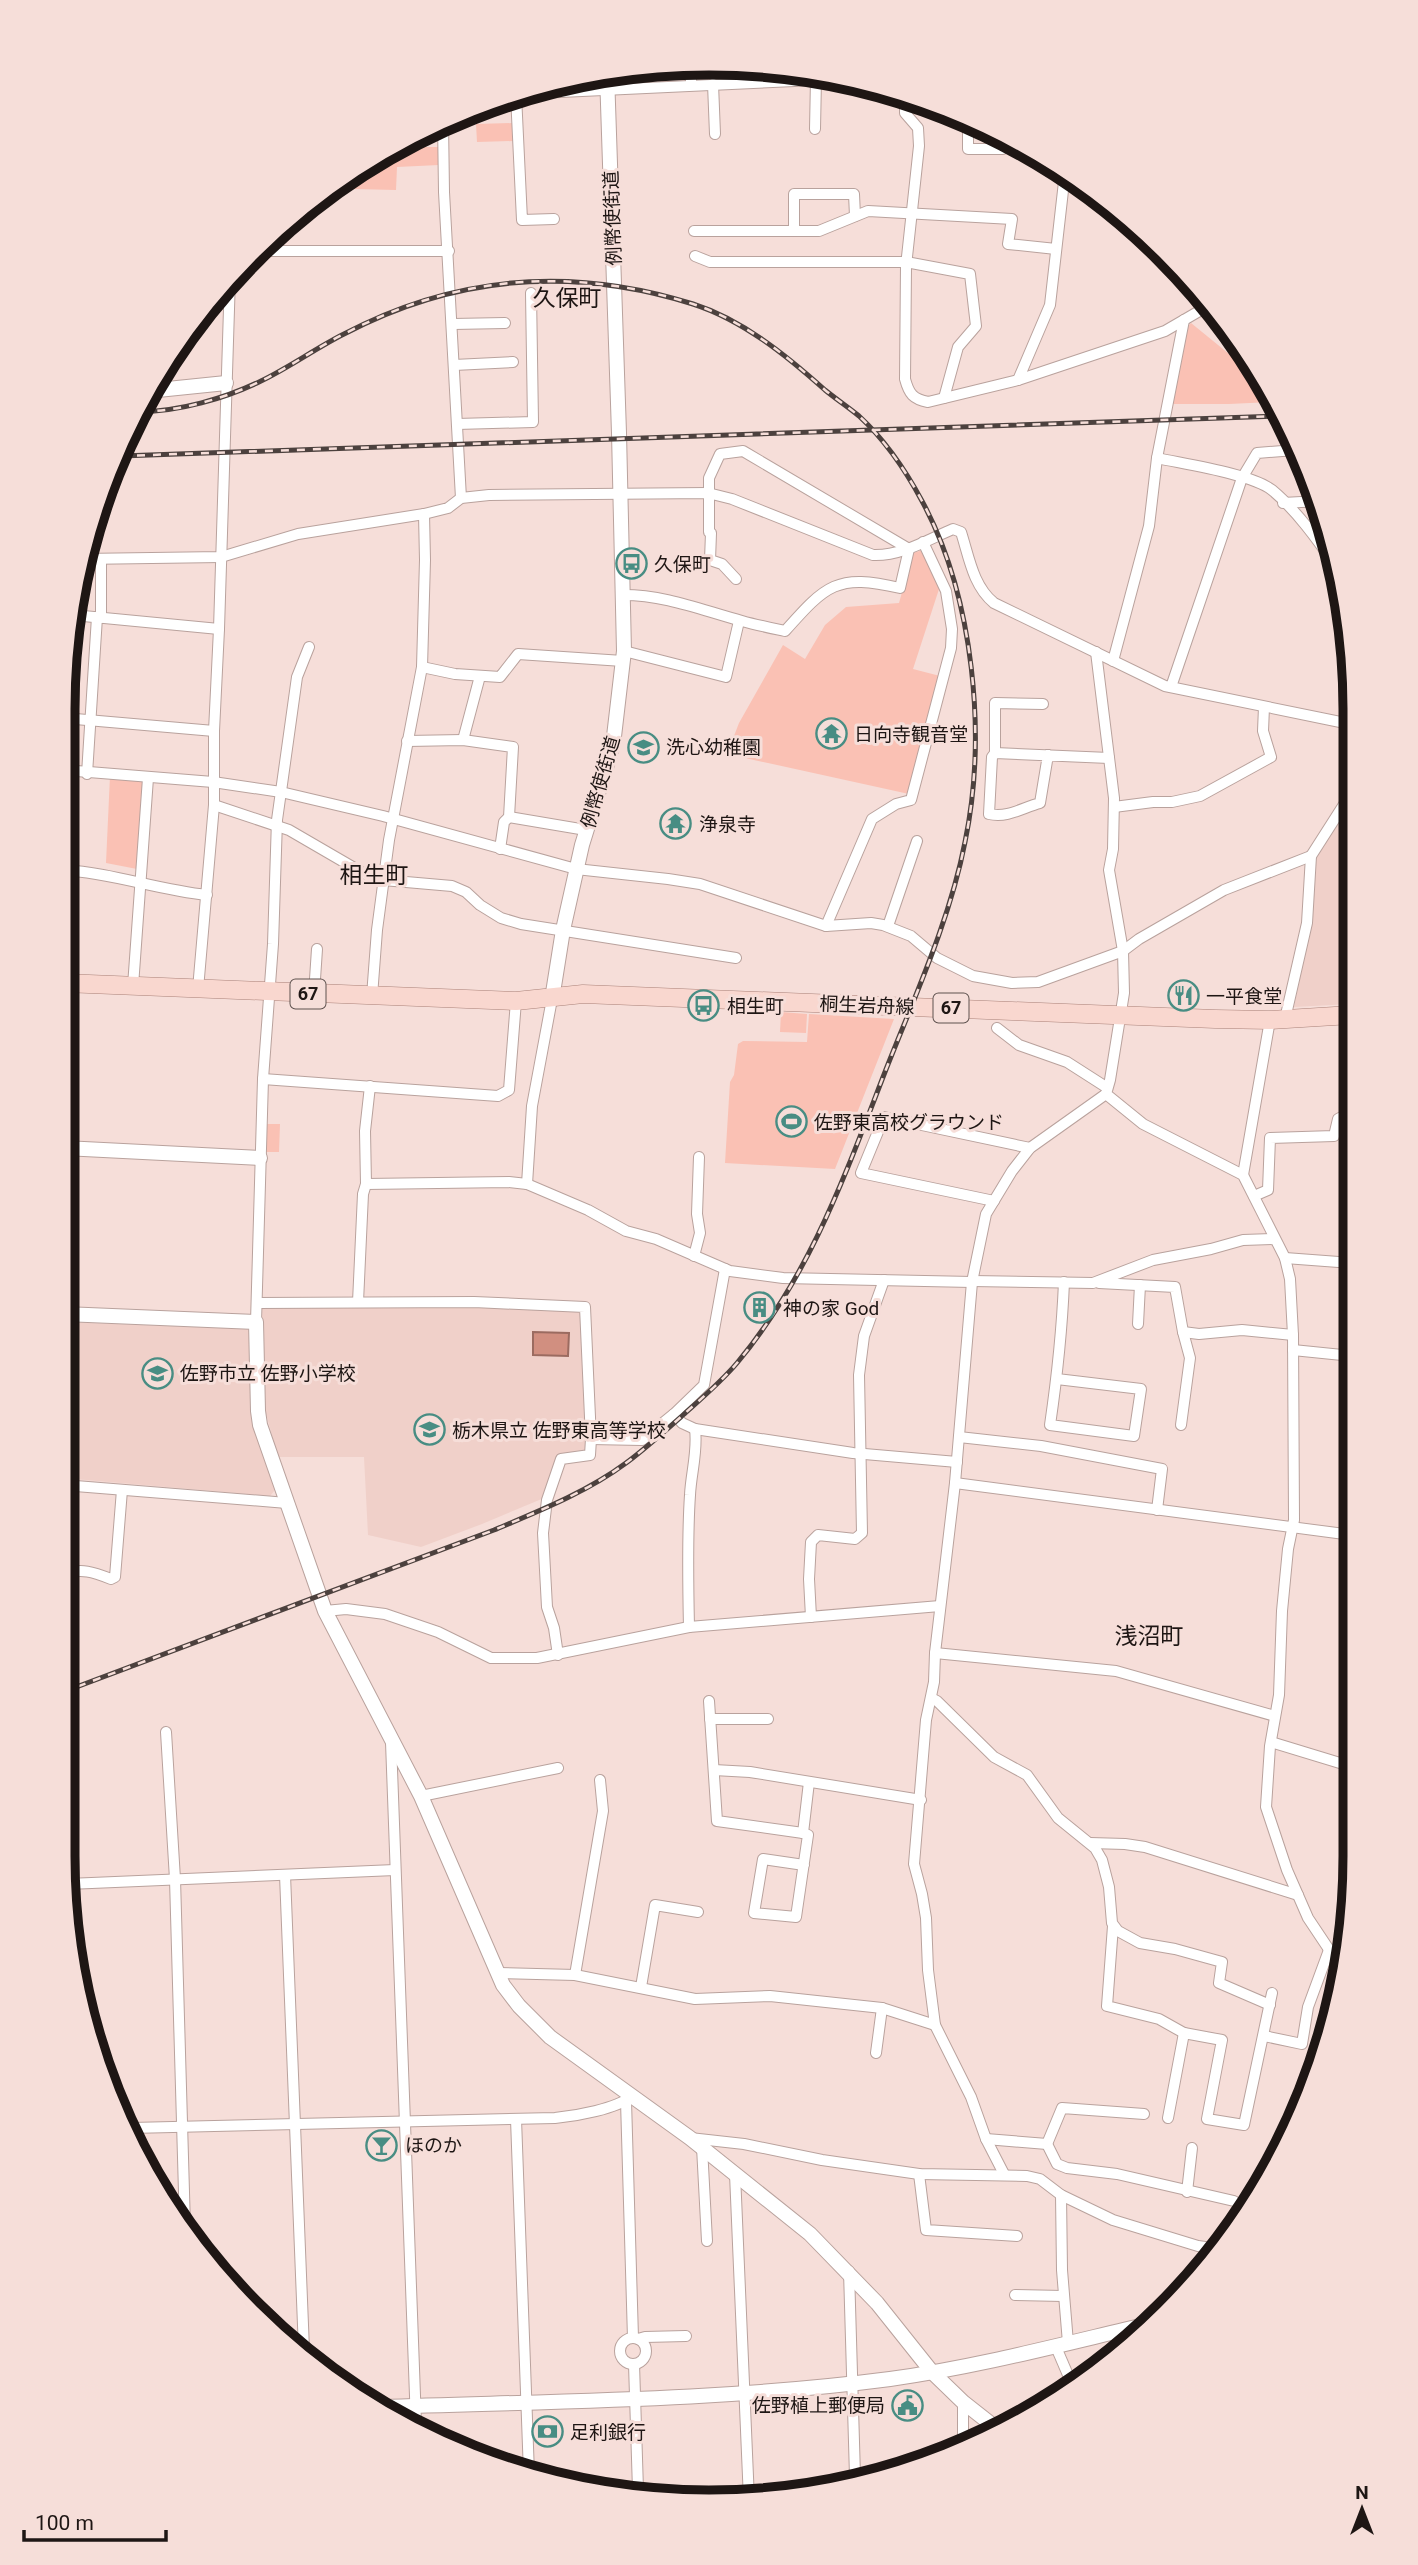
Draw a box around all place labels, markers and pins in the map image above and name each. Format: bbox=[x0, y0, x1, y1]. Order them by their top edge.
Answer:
bus stop icon: 久保町 bbox=[614, 547, 648, 581]
place label: 久保町 bbox=[654, 553, 711, 576]
temple icon: 日向寺観音堂 bbox=[814, 717, 848, 751]
place label: 日向寺観音堂 bbox=[854, 723, 968, 746]
school or university icon: 洗心幼稚園 bbox=[626, 730, 660, 764]
place label: 洗心幼稚園 bbox=[666, 736, 761, 759]
temple icon: 浄泉寺 bbox=[659, 807, 693, 841]
place label: 浄泉寺 bbox=[699, 813, 756, 836]
restaurant icon: 一平食堂 bbox=[1166, 979, 1200, 1013]
place label: 一平食堂 bbox=[1206, 985, 1282, 1008]
bus stop icon: 相生町 bbox=[687, 989, 721, 1023]
place label: 相生町 bbox=[727, 995, 784, 1018]
sports icon: 佐野東高校グラウンド bbox=[774, 1105, 808, 1139]
place label: 佐野東高校グラウンド bbox=[814, 1111, 1004, 1134]
building icon: 神の家 God bbox=[743, 1291, 777, 1325]
place label: 神の家 God bbox=[783, 1297, 879, 1320]
school or university icon: 佐野市立 佐野小学校 bbox=[140, 1356, 174, 1390]
place label: 佐野市立 佐野小学校 bbox=[180, 1362, 356, 1385]
school or university icon: 栃木県立 佐野東高等学校 bbox=[412, 1413, 446, 1447]
place label: 栃木県立 佐野東高等学校 bbox=[452, 1419, 666, 1442]
bar icon: ほのか bbox=[365, 2128, 399, 2162]
place label: ほのか bbox=[405, 2134, 462, 2157]
public building icon: 佐野植上郵便局 bbox=[891, 2388, 925, 2422]
place label: 佐野植上郵便局 bbox=[752, 2394, 885, 2417]
bank icon: 足利銀行 bbox=[530, 2415, 564, 2449]
place label: 足利銀行 bbox=[570, 2421, 646, 2444]

